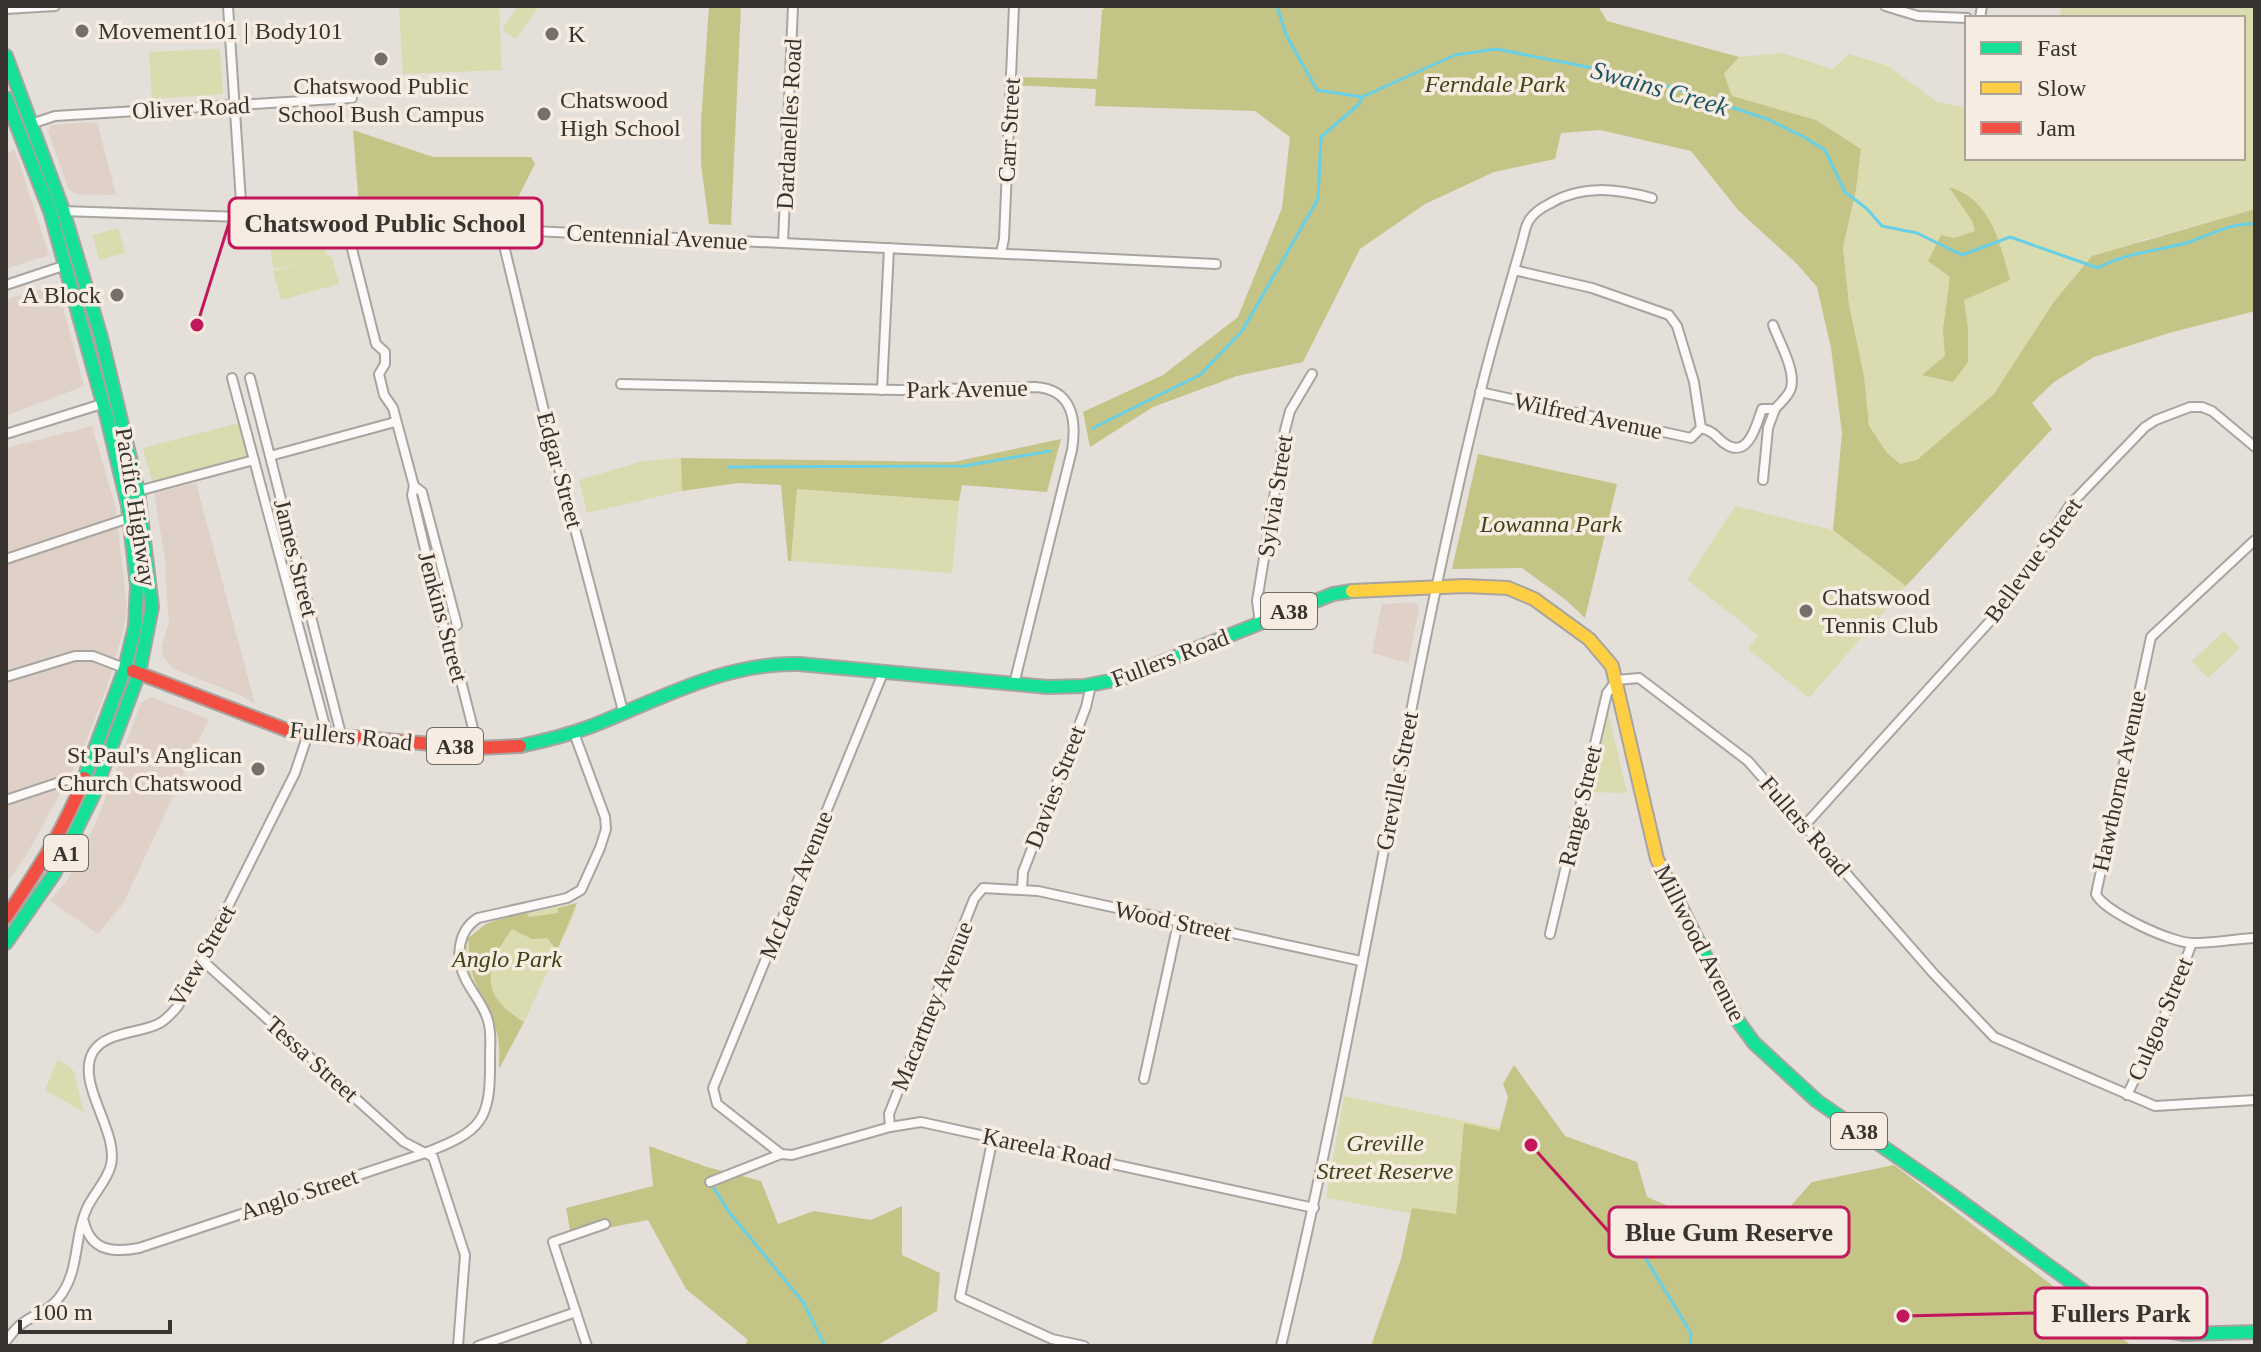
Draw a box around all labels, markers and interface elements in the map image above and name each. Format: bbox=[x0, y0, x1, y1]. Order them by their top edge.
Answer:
legend bbox=[1965, 16, 2245, 160]
place label: Movement101 | Body101 bbox=[98, 18, 343, 44]
place label: K bbox=[568, 21, 586, 47]
marker: Movement101 | Body101 bbox=[73, 22, 91, 40]
marker: K bbox=[543, 25, 561, 43]
text: Fast bbox=[2037, 35, 2077, 61]
street label: Dardanelles Road bbox=[772, 38, 806, 210]
marker: Chatswood Public School Bush Campus bbox=[372, 50, 390, 68]
water label: Swains Creek bbox=[1588, 55, 1732, 122]
park label: Ferndale Park bbox=[1424, 71, 1566, 97]
place label: Chatswood Public School Bush Campus bbox=[278, 73, 484, 127]
text: Slow bbox=[2037, 75, 2087, 101]
street label: Carr Street bbox=[993, 77, 1025, 183]
place label: Chatswood High School bbox=[560, 87, 681, 141]
street label: Oliver Road bbox=[131, 92, 251, 124]
marker: Chatswood High School bbox=[535, 105, 553, 123]
text: Jam bbox=[2037, 115, 2076, 141]
callout: Chatswood Public School bbox=[229, 198, 542, 248]
text: Chatswood Public School bbox=[244, 209, 526, 238]
street label: Centennial Avenue bbox=[566, 219, 748, 255]
place label: A Block bbox=[22, 282, 101, 308]
marker: A Block bbox=[108, 286, 126, 304]
street label: Park Avenue bbox=[906, 375, 1028, 403]
street label: Wilfred Avenue bbox=[1511, 388, 1665, 444]
street label: Edgar Street bbox=[532, 409, 588, 531]
street label: Pacific Highway bbox=[111, 426, 161, 588]
street label: Sylvia Street bbox=[1253, 433, 1298, 559]
street label: Bellevue Street bbox=[1979, 493, 2087, 627]
street label: James Street bbox=[269, 496, 323, 620]
park label: Lowanna Park bbox=[1479, 511, 1622, 537]
street label: Jenkins Street bbox=[413, 549, 473, 685]
place label: Chatswood Tennis Club bbox=[1822, 584, 1938, 638]
road number: A38 bbox=[1261, 593, 1317, 629]
marker: Chatswood Tennis Club bbox=[1797, 602, 1815, 620]
street label: Fullers Road bbox=[1108, 624, 1232, 692]
street label: Hawthorne Avenue bbox=[2087, 688, 2151, 874]
street label: Greville Street bbox=[1371, 709, 1423, 853]
street label: Fullers Road bbox=[288, 717, 414, 755]
street label: Davies Street bbox=[1020, 722, 1090, 852]
road number: A38 bbox=[427, 728, 483, 764]
place label: St Paul's Anglican Church Chatswood bbox=[57, 742, 242, 796]
street label: Range Street bbox=[1553, 743, 1607, 869]
marker: St Paul's Anglican Church Chatswood bbox=[249, 760, 267, 778]
street label: Fullers Road bbox=[1755, 771, 1855, 881]
street label: McLean Avenue bbox=[754, 807, 838, 963]
road number: A1 bbox=[44, 835, 88, 871]
street label: Millwood Avenue bbox=[1649, 860, 1751, 1026]
street label: Wood Street bbox=[1112, 896, 1234, 946]
street label: View Street bbox=[163, 900, 241, 1012]
street label: Macartney Avenue bbox=[886, 918, 978, 1094]
park label: Anglo Park bbox=[450, 946, 562, 972]
street label: Culgoa Street bbox=[2122, 953, 2198, 1085]
street label: Tessa Street bbox=[261, 1011, 364, 1107]
road number: A38 bbox=[1831, 1113, 1887, 1149]
street label: Kareela Road bbox=[980, 1123, 1114, 1175]
park label: Greville Street Reserve bbox=[1316, 1130, 1454, 1184]
street label: Anglo Street bbox=[237, 1163, 361, 1225]
callout: Blue Gum Reserve bbox=[1609, 1207, 1849, 1257]
text: Blue Gum Reserve bbox=[1625, 1218, 1833, 1247]
scale bar bbox=[20, 1284, 170, 1334]
callout: Fullers Park bbox=[2035, 1288, 2207, 1338]
text: 100 m bbox=[32, 1299, 93, 1325]
text: Fullers Park bbox=[2051, 1299, 2191, 1328]

